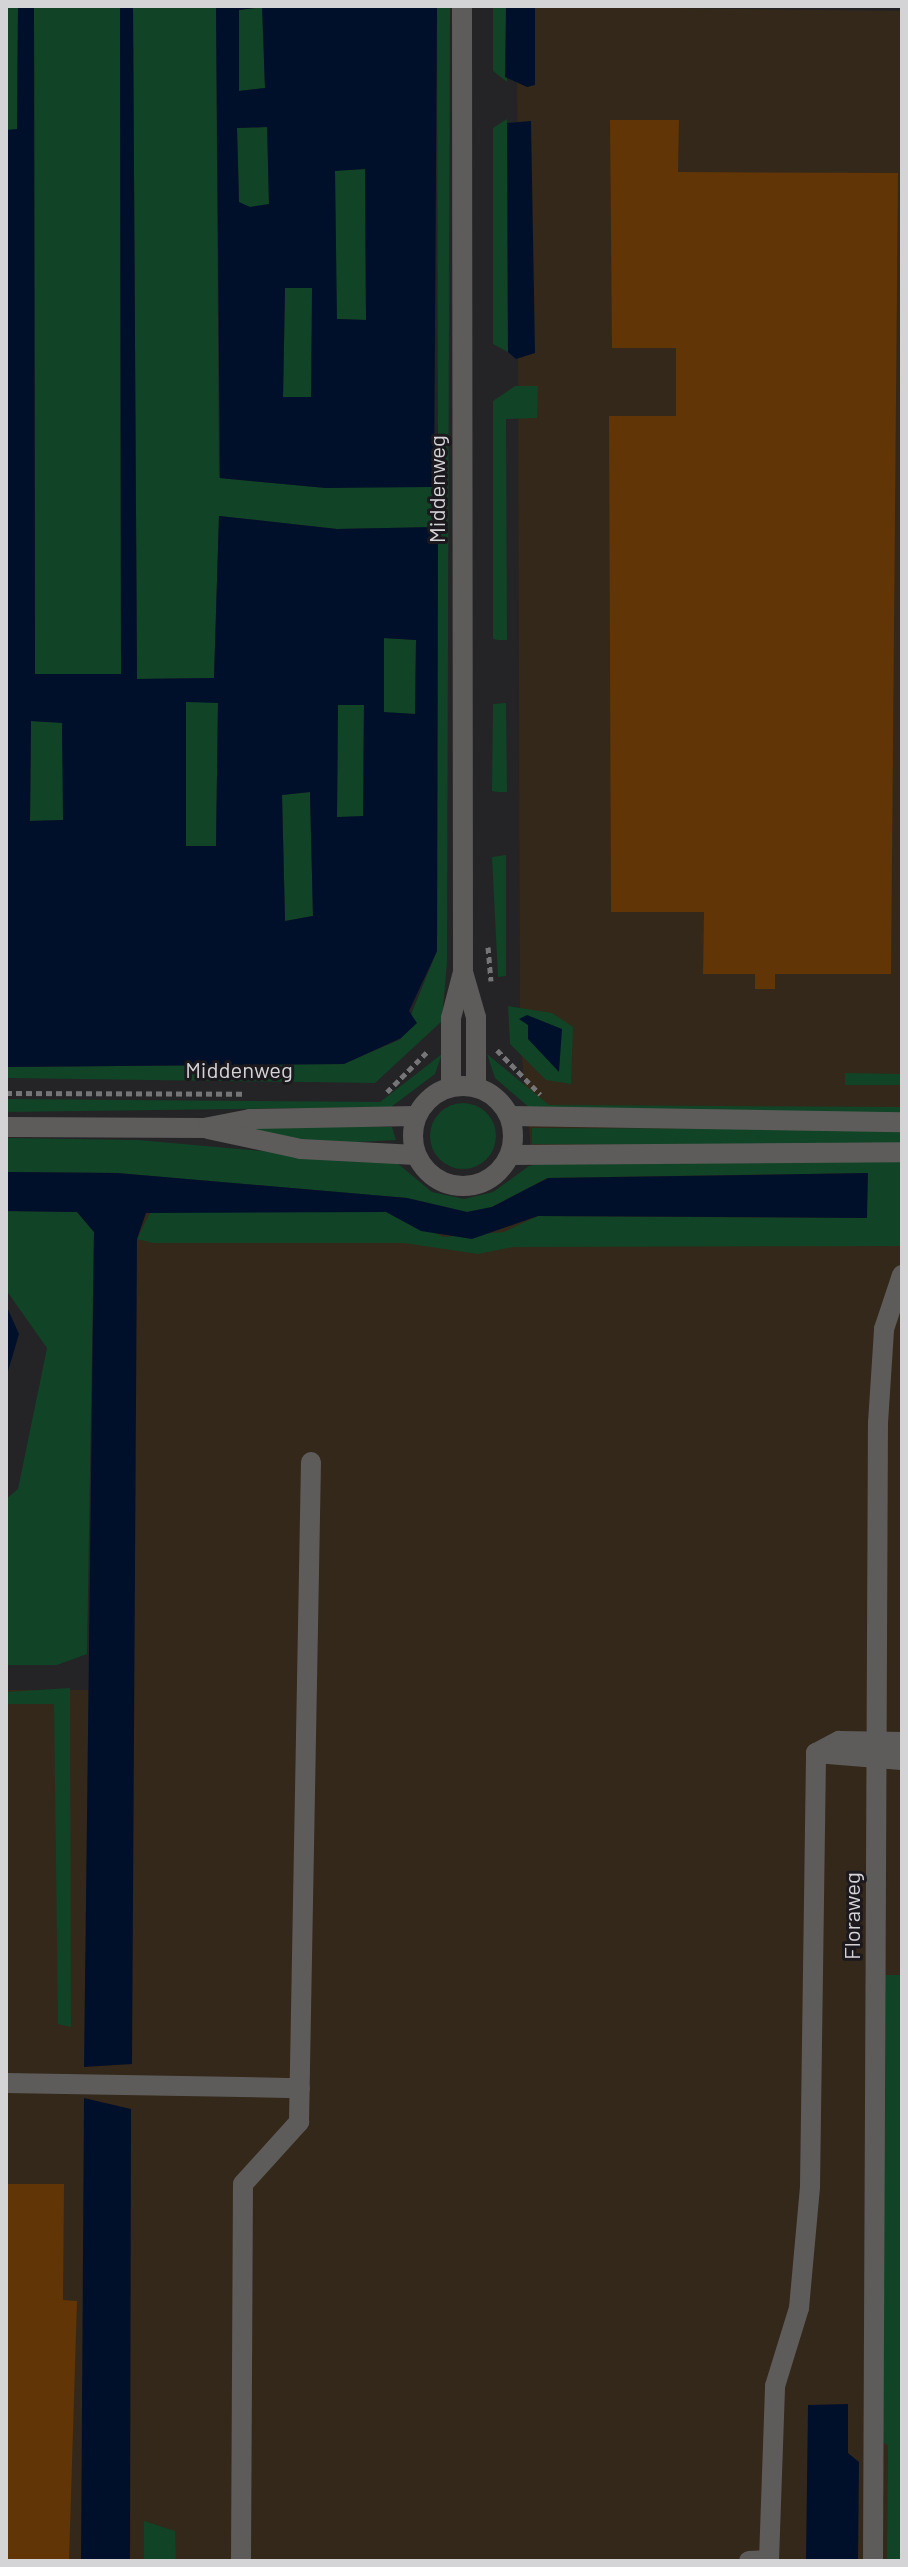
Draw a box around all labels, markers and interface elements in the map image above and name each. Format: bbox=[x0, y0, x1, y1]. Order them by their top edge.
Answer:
street label: Middenweg bbox=[424, 435, 450, 543]
street label: Middenweg bbox=[185, 1057, 293, 1083]
street label: Floraweg bbox=[839, 1872, 865, 1960]

